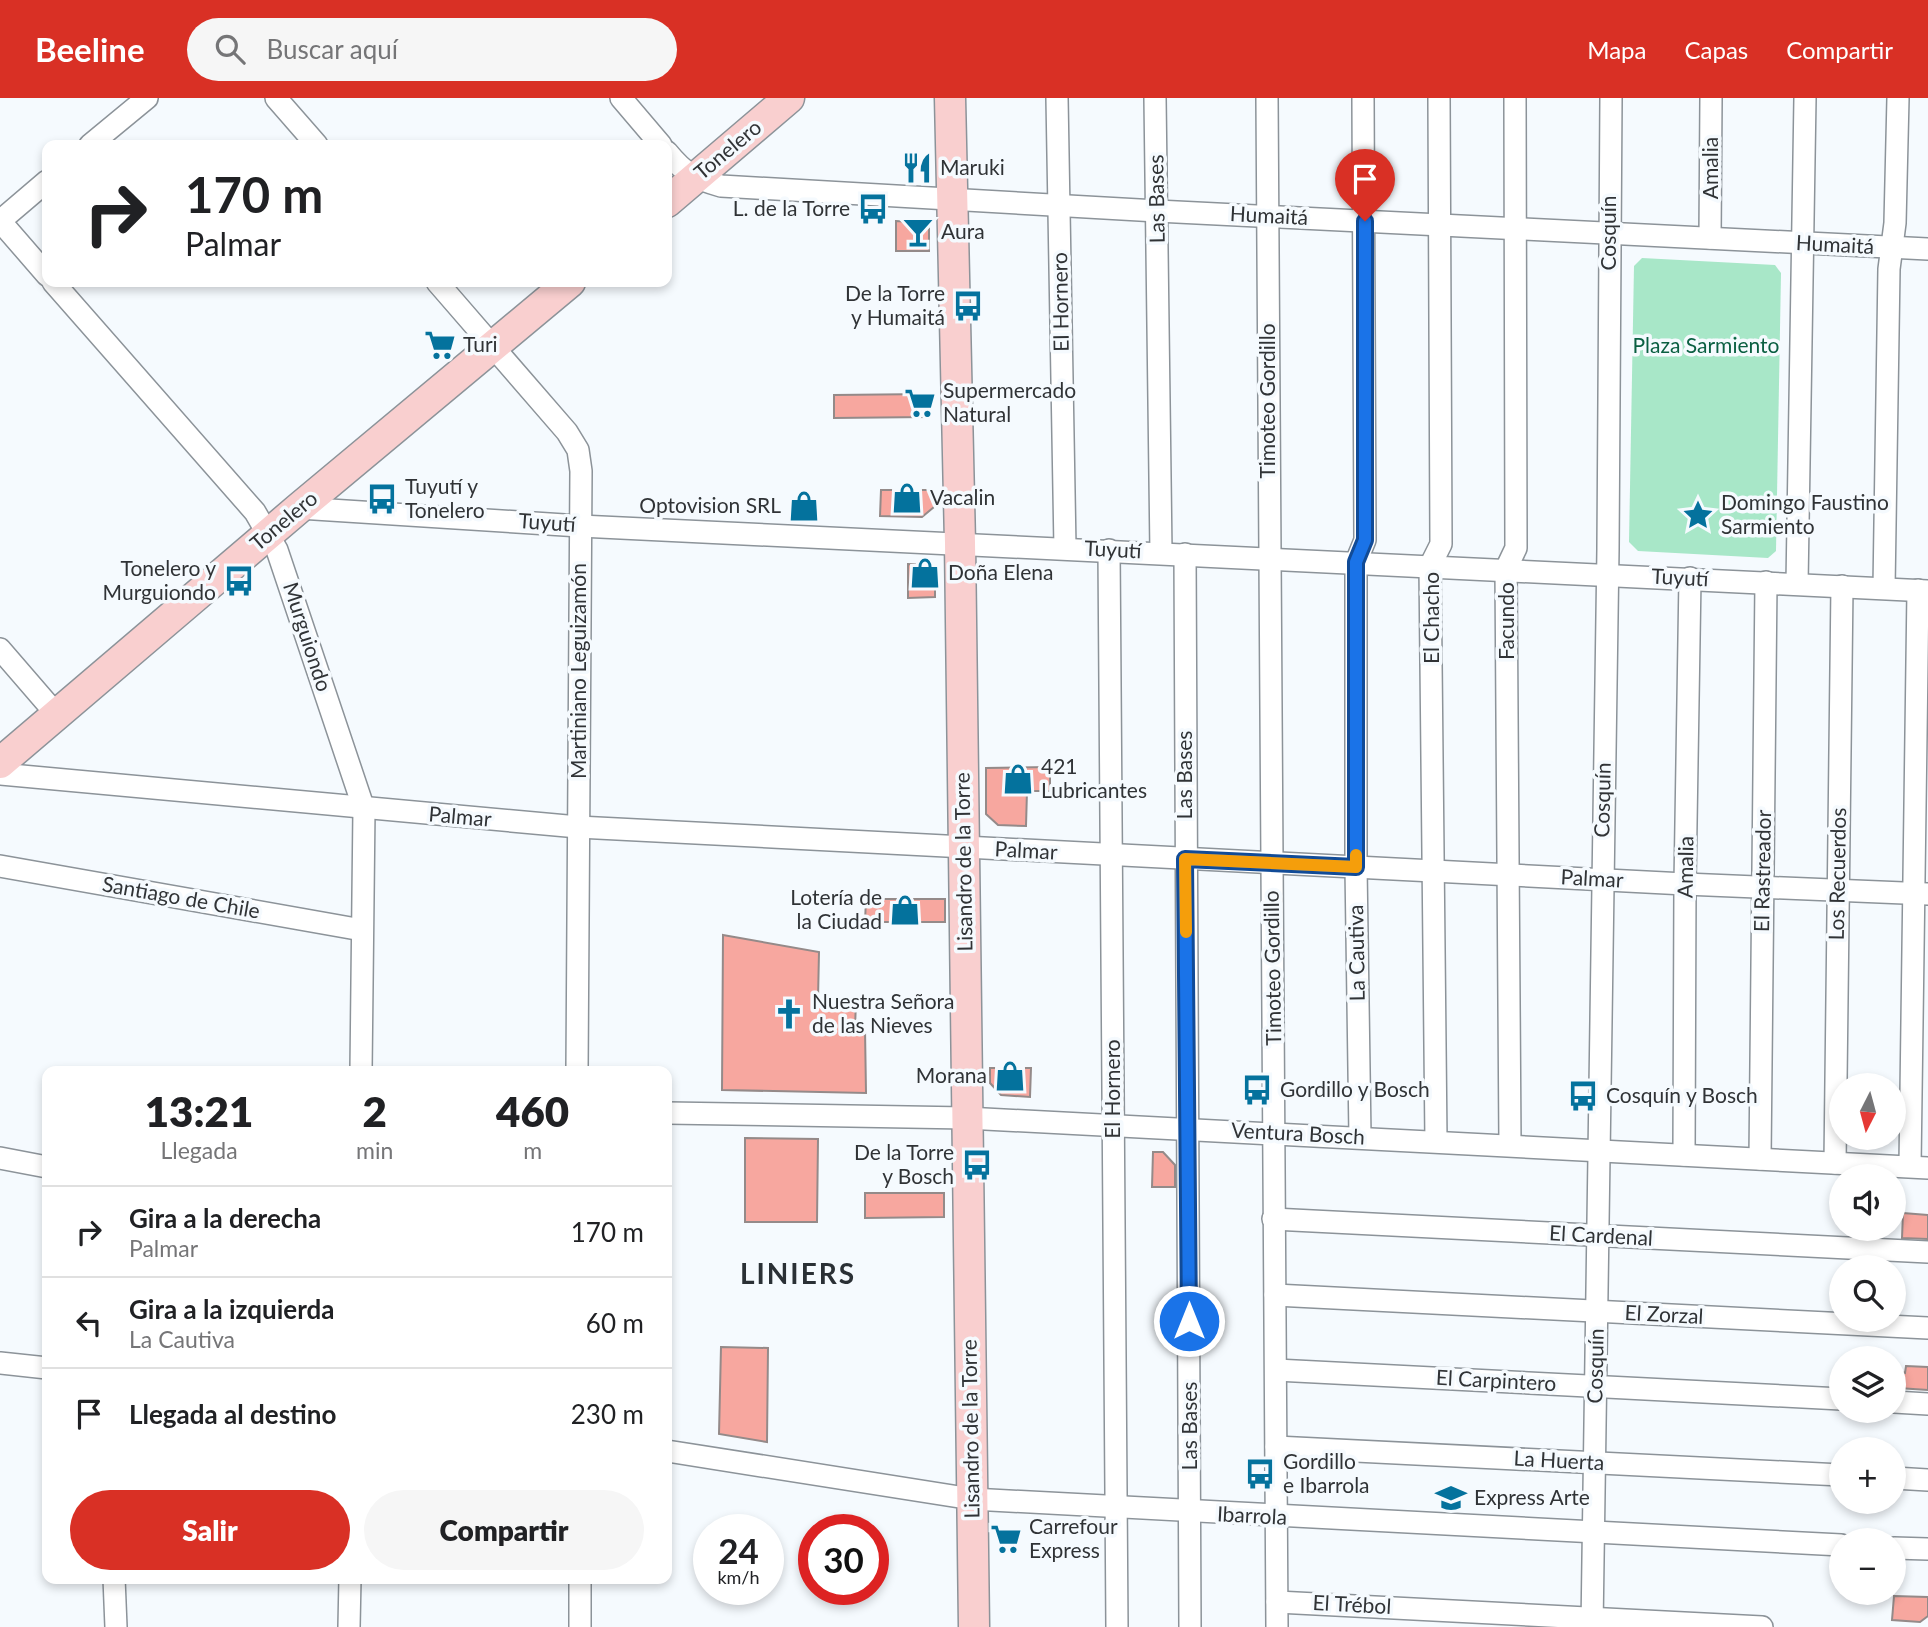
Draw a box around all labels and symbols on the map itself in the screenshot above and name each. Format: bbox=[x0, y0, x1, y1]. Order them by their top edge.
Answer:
street label: Tonelero bbox=[688, 114, 766, 184]
street label: Amalia bbox=[1697, 137, 1722, 199]
pin bbox=[1335, 149, 1395, 221]
restaurant icon: Maruki bbox=[900, 151, 934, 185]
place label: Maruki bbox=[940, 154, 1005, 179]
street label: Las Bases bbox=[1142, 154, 1169, 244]
bus stop icon: L. de la Torre bbox=[856, 192, 890, 226]
place label: L. de la Torre bbox=[733, 195, 850, 220]
street label: Cosquín bbox=[1595, 195, 1620, 271]
street label: Humaitá bbox=[1229, 200, 1309, 229]
bar icon: Aura bbox=[901, 215, 935, 249]
place label: Aura bbox=[941, 218, 985, 243]
street label: Humaitá bbox=[1795, 229, 1875, 258]
street label: El Hornero bbox=[1046, 252, 1073, 352]
place label: De la Torre y Humaitá bbox=[845, 280, 945, 329]
bus stop icon: De la Torre y Humaitá bbox=[951, 289, 985, 323]
street label: Timoteo Gordillo bbox=[1254, 323, 1279, 479]
supermarket icon: Turi bbox=[423, 328, 457, 362]
place label: Turi bbox=[463, 331, 498, 356]
park label: Plaza Sarmiento bbox=[1633, 332, 1780, 357]
place label: Supermercado Natural bbox=[943, 377, 1076, 426]
supermarket icon: Supermercado Natural bbox=[903, 386, 937, 420]
place label: Tuyutí y Tonelero bbox=[405, 473, 485, 522]
shop icon: Vacalin bbox=[890, 481, 924, 515]
bus stop icon: Tuyutí y Tonelero bbox=[365, 482, 399, 516]
place label: Vacalin bbox=[930, 484, 995, 509]
street label: Tonelero bbox=[244, 485, 322, 555]
shop icon: Optovision SRL bbox=[787, 489, 821, 523]
place label: Domingo Faustino Sarmiento bbox=[1721, 489, 1889, 538]
place label: Optovision SRL bbox=[639, 492, 781, 517]
place icon: Domingo Faustino Sarmiento bbox=[1681, 498, 1715, 532]
street label: Tuyutí bbox=[518, 507, 578, 536]
street label: Tuyutí bbox=[1084, 535, 1143, 563]
place label: Tonelero y Murguiondo bbox=[103, 555, 216, 604]
shop icon: Doña Elena bbox=[908, 556, 942, 590]
place label: Doña Elena bbox=[948, 559, 1054, 584]
street label: Martiniano Leguizamón bbox=[565, 563, 590, 779]
street label: Tuyutí bbox=[1651, 563, 1710, 591]
bus stop icon: Tonelero y Murguiondo bbox=[222, 564, 256, 598]
street label: El Chacho bbox=[1418, 572, 1443, 664]
street label: Murguiondo bbox=[279, 579, 338, 694]
street label: Facundo bbox=[1493, 582, 1518, 660]
street label: Las Bases bbox=[1171, 731, 1196, 819]
place label: 421 Lubricantes bbox=[1041, 753, 1147, 802]
shop icon: 421 Lubricantes bbox=[1001, 762, 1035, 796]
street label: Cosquín bbox=[1588, 762, 1615, 838]
street label: Lisandro de la Torre bbox=[948, 772, 977, 952]
street label: Palmar bbox=[428, 800, 493, 831]
street label: Los Recuerdos bbox=[1823, 807, 1850, 941]
street label: El Rastreador bbox=[1748, 809, 1775, 932]
street label: Palmar bbox=[994, 835, 1059, 864]
street label: Amalia bbox=[1671, 836, 1698, 898]
street label: Palmar bbox=[1560, 863, 1625, 892]
street label: Santiago de Chile bbox=[100, 870, 262, 923]
place label: Lotería de la Ciudad bbox=[790, 884, 882, 933]
street label: Timoteo Gordillo bbox=[1258, 890, 1285, 1046]
shop icon: Lotería de la Ciudad bbox=[888, 893, 922, 927]
street label: La Cautiva bbox=[1342, 904, 1369, 1002]
place label: Nuestra Señora de las Nieves bbox=[812, 988, 955, 1037]
church icon: Nuestra Señora de las Nieves bbox=[772, 997, 806, 1031]
street label: El Hornero bbox=[1099, 1039, 1124, 1139]
shop icon: Morana bbox=[993, 1059, 1027, 1093]
place label: Morana bbox=[916, 1062, 987, 1087]
bus stop icon: Gordillo y Bosch bbox=[1240, 1073, 1274, 1107]
north arrow bbox=[1829, 1073, 1906, 1150]
place label: Gordillo y Bosch bbox=[1280, 1076, 1430, 1101]
bus stop icon: Cosquín y Bosch bbox=[1566, 1079, 1600, 1113]
place label: Cosquín y Bosch bbox=[1606, 1082, 1758, 1107]
street label: Ventura Bosch bbox=[1231, 1117, 1366, 1148]
place label: De la Torre y Bosch bbox=[854, 1139, 954, 1188]
bus stop icon: De la Torre y Bosch bbox=[960, 1148, 994, 1182]
street label: El Cardenal bbox=[1548, 1219, 1654, 1250]
district label: LINIERS bbox=[740, 1256, 856, 1290]
position arrow bbox=[1152, 1284, 1226, 1358]
street label: El Zorzal bbox=[1624, 1299, 1704, 1328]
street label: Cosquín bbox=[1581, 1328, 1608, 1404]
street label: Lisandro de la Torre bbox=[955, 1339, 984, 1519]
street label: El Carpintero bbox=[1435, 1364, 1557, 1395]
street label: Las Bases bbox=[1176, 1382, 1201, 1470]
street label: La Huerta bbox=[1513, 1445, 1605, 1474]
place label: Gordillo e Ibarrola bbox=[1283, 1448, 1370, 1497]
bus stop icon: Gordillo e Ibarrola bbox=[1243, 1457, 1277, 1491]
school or university icon: Express Arte bbox=[1434, 1481, 1468, 1515]
place label: Express Arte bbox=[1474, 1484, 1590, 1509]
street label: Ibarrola bbox=[1216, 1500, 1288, 1529]
place label: Carrefour Express bbox=[1029, 1513, 1118, 1562]
speed limit sign: 30 bbox=[798, 1514, 889, 1605]
supermarket icon: Carrefour Express bbox=[989, 1522, 1023, 1556]
street label: El Trébol bbox=[1312, 1589, 1392, 1618]

